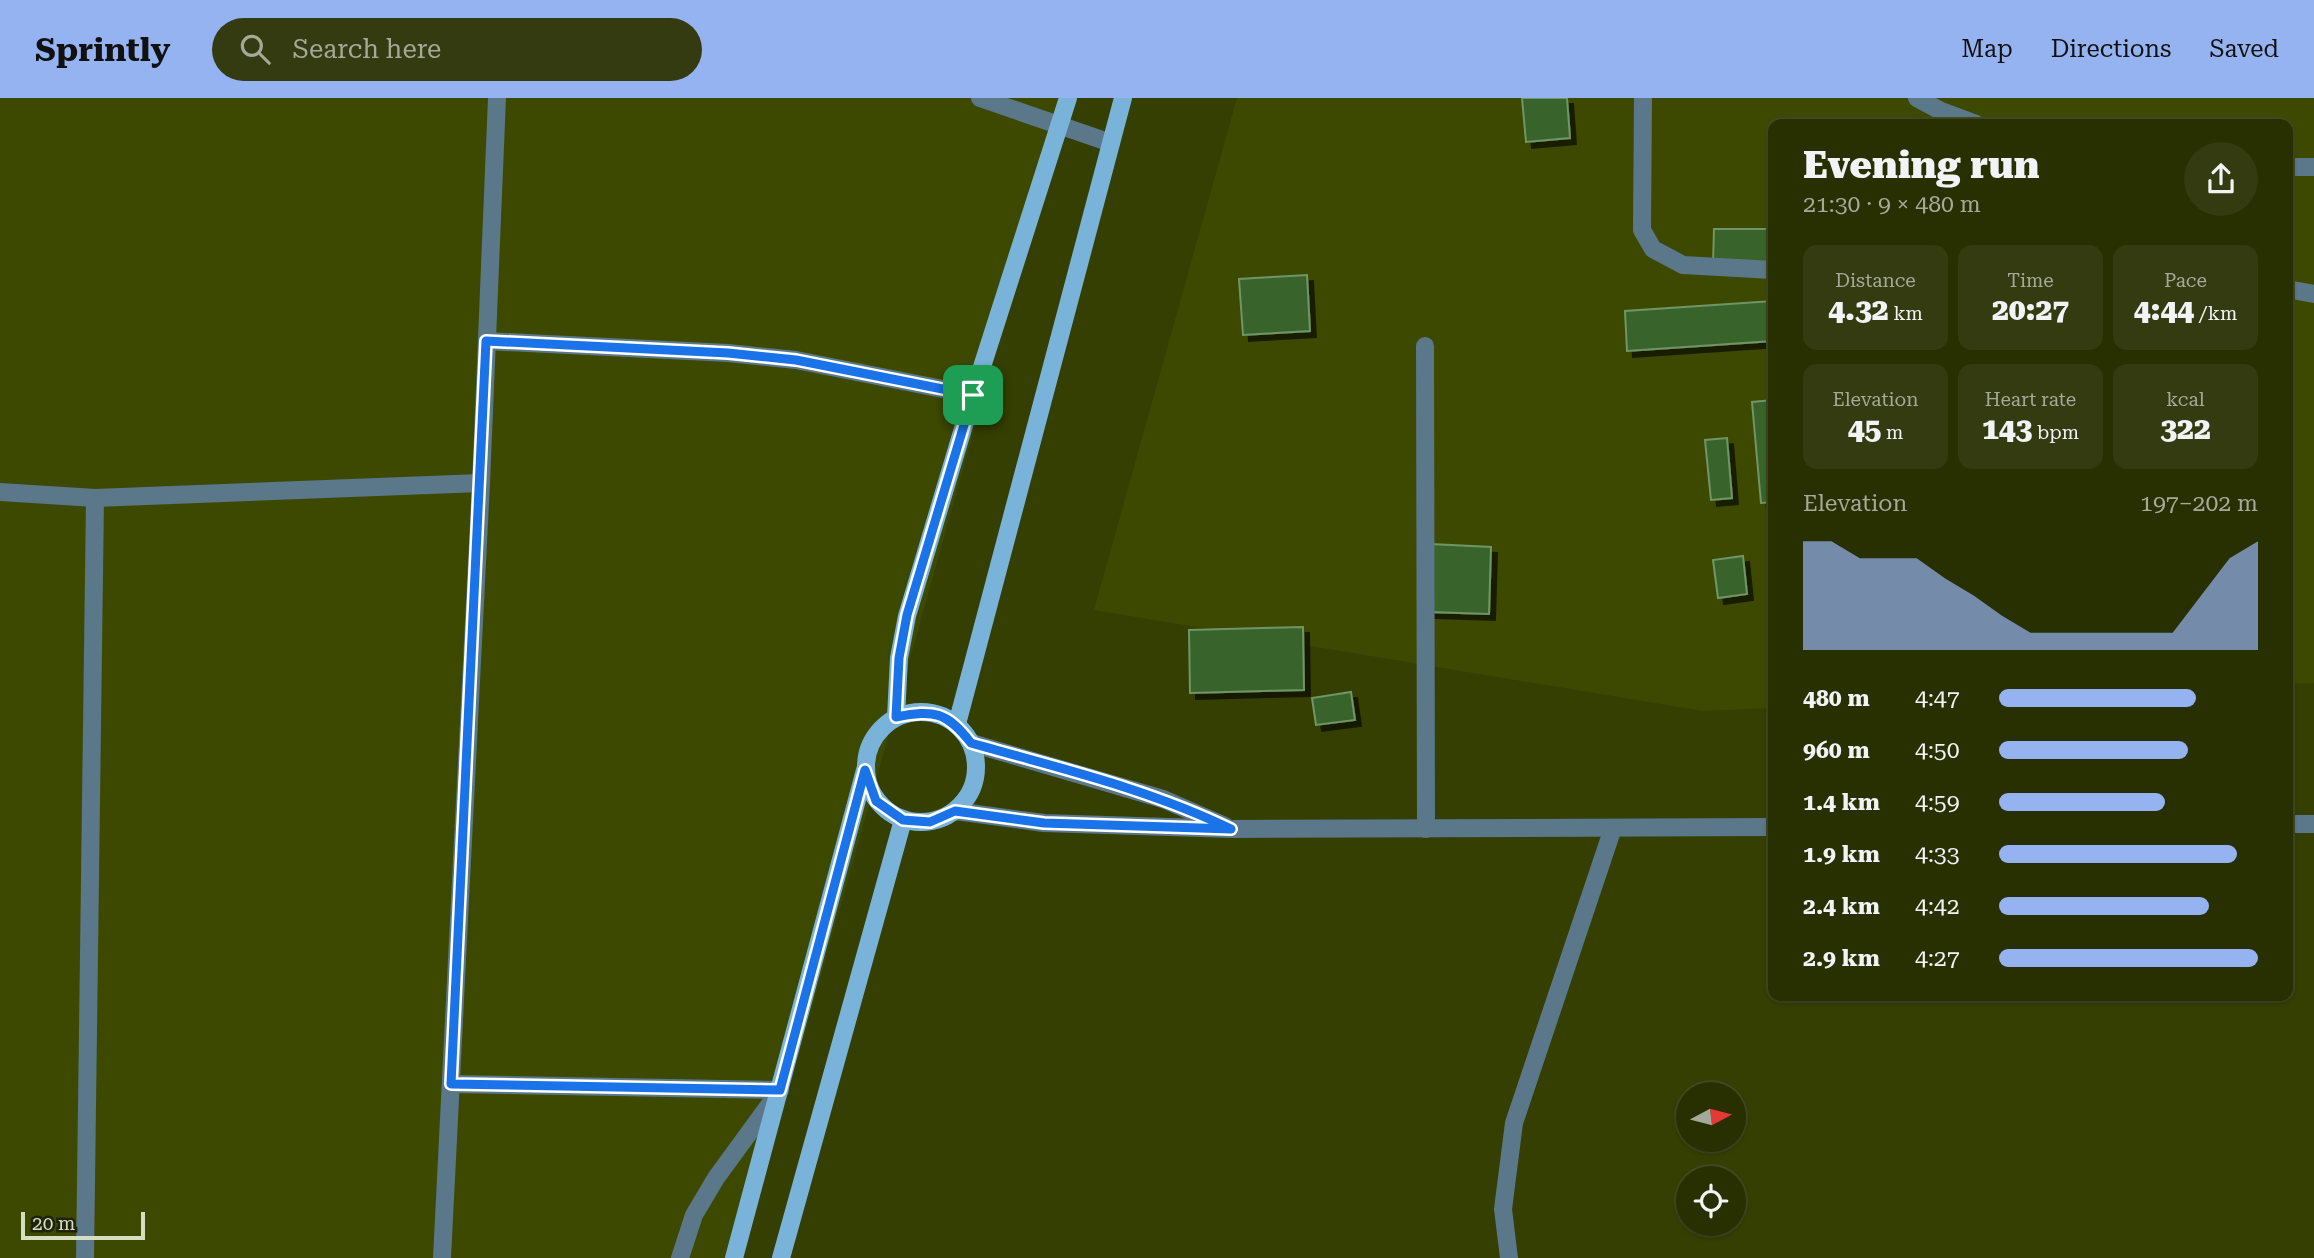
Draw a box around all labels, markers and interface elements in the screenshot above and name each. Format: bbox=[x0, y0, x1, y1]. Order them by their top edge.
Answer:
search box bbox=[212, 18, 702, 81]
text: Sprintly bbox=[35, 30, 170, 69]
icon: search bbox=[236, 30, 274, 68]
text: Search here bbox=[292, 34, 441, 64]
text: Map bbox=[1961, 35, 2013, 63]
text: Directions bbox=[2051, 35, 2171, 63]
text: Saved bbox=[2209, 35, 2279, 63]
button: share bbox=[2184, 142, 2258, 216]
text: Evening run bbox=[1803, 143, 2039, 187]
text: 21:30 · 9 × 480 m bbox=[1803, 191, 1981, 218]
text: Distance bbox=[1835, 269, 1916, 292]
text: Time bbox=[2007, 269, 2054, 292]
text: Pace bbox=[2164, 269, 2207, 292]
text: 4.32 bbox=[1828, 292, 1889, 327]
text: 20:27 bbox=[1992, 292, 2069, 327]
text: 4:44 bbox=[2134, 292, 2194, 327]
text: km bbox=[1889, 302, 1923, 325]
text: /km bbox=[2194, 302, 2237, 325]
pin bbox=[943, 365, 1003, 425]
icon: arrive bbox=[954, 376, 992, 414]
text: Elevation bbox=[1832, 388, 1919, 411]
text: Heart rate bbox=[1985, 388, 2076, 411]
text: kcal bbox=[2166, 388, 2205, 411]
text: 45 bbox=[1848, 411, 1881, 446]
text: 143 bbox=[1982, 411, 2032, 446]
text: 322 bbox=[2160, 411, 2211, 446]
text: m bbox=[1881, 421, 1903, 444]
text: bpm bbox=[2032, 421, 2079, 444]
text: Elevation bbox=[1803, 490, 1907, 517]
text: 197–202 m bbox=[2140, 490, 2258, 517]
text: 480 m bbox=[1803, 685, 1870, 712]
text: 4:47 bbox=[1915, 685, 1960, 712]
text: 960 m bbox=[1803, 737, 1870, 764]
text: 4:50 bbox=[1915, 737, 1960, 764]
text: 1.4 km bbox=[1803, 789, 1880, 816]
text: 4:59 bbox=[1915, 789, 1960, 816]
text: 1.9 km bbox=[1803, 841, 1880, 868]
text: 4:33 bbox=[1915, 841, 1960, 868]
text: 2.4 km bbox=[1803, 893, 1880, 920]
text: 4:42 bbox=[1915, 893, 1960, 920]
text: 2.9 km bbox=[1803, 945, 1880, 972]
text: 4:27 bbox=[1915, 945, 1960, 972]
north arrow bbox=[1676, 1082, 1746, 1152]
map controls bbox=[1676, 1082, 1746, 1236]
button: locate bbox=[1676, 1166, 1746, 1236]
scale bar bbox=[21, 1209, 145, 1241]
text: 20 m bbox=[32, 1212, 75, 1235]

